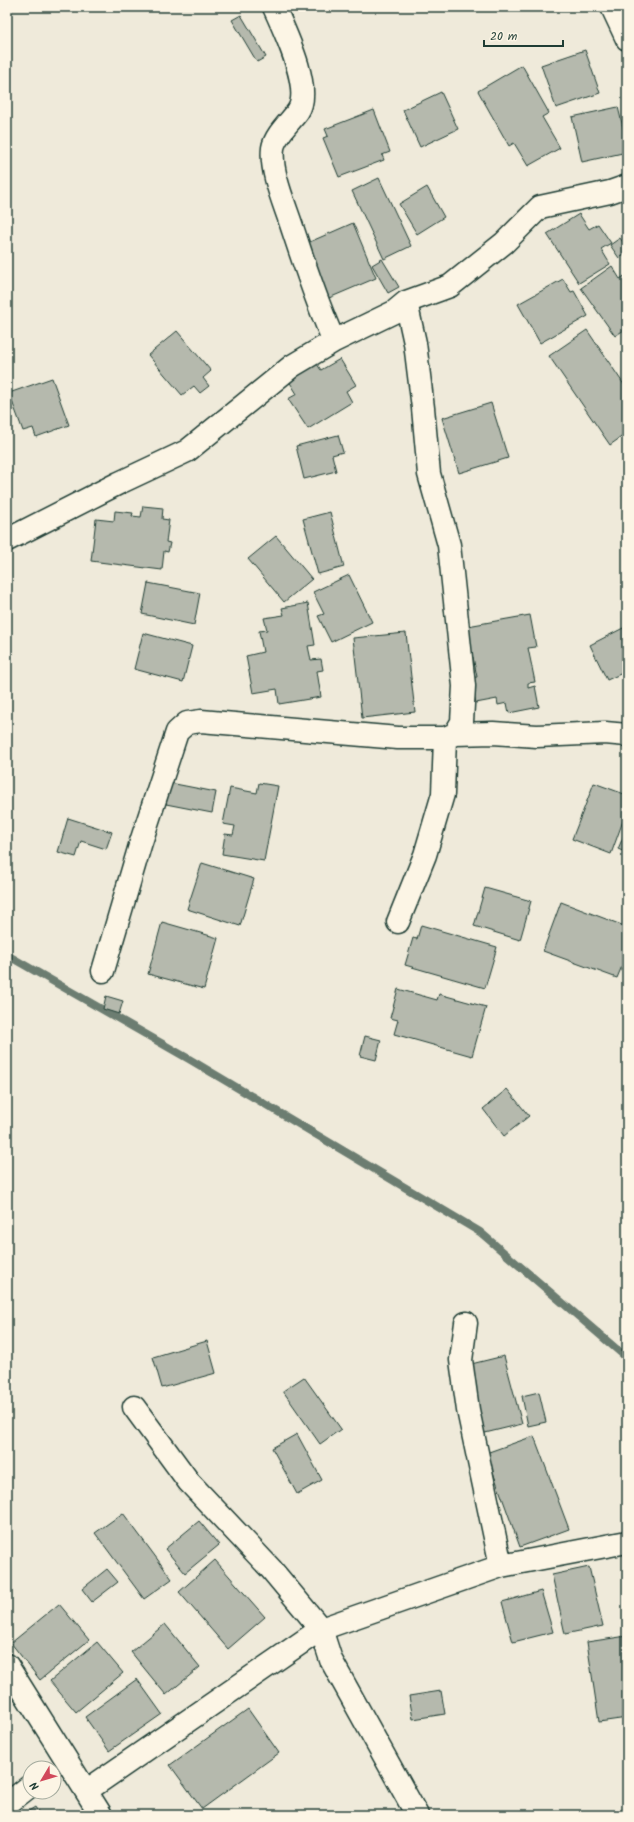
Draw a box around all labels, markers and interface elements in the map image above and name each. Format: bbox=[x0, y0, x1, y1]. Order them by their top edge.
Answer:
scale bar bbox=[484, 22, 563, 48]
text: 20 m bbox=[490, 27, 518, 46]
north arrow bbox=[22, 1760, 62, 1800]
text: N bbox=[26, 1777, 44, 1794]

